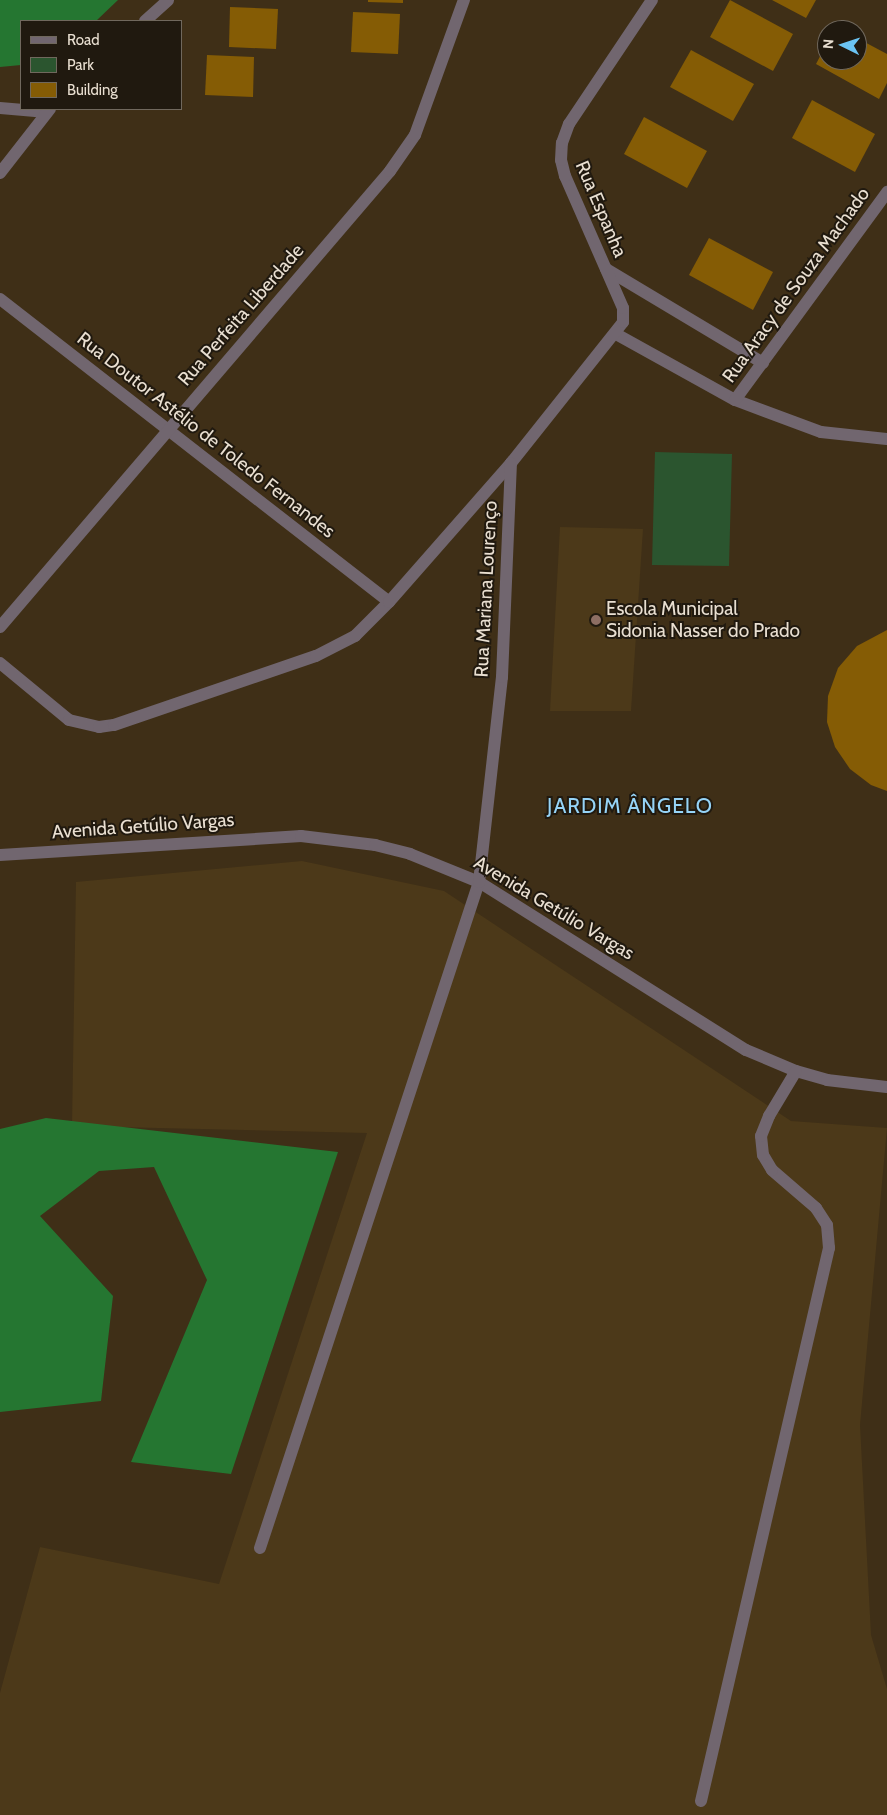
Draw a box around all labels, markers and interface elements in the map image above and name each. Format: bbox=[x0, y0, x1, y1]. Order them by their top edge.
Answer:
legend bbox=[20, 20, 182, 110]
north arrow bbox=[817, 20, 867, 70]
text: Road bbox=[67, 31, 100, 49]
text: N bbox=[819, 38, 837, 50]
text: Park bbox=[67, 56, 94, 74]
text: Building bbox=[67, 81, 118, 99]
street label: Rua Espanha bbox=[570, 157, 632, 261]
street label: Rua Aracy de Souza Machado bbox=[718, 183, 874, 387]
street label: Rua Perfeita Liberdade bbox=[173, 240, 309, 390]
street label: Rua Doutor Astélio de Toledo Fernandes bbox=[73, 327, 339, 543]
street label: Rua Mariana Lourenço bbox=[470, 500, 502, 678]
place label: Escola Municipal Sidonia Nasser do Prado bbox=[606, 598, 800, 642]
marker: Escola Municipal Sidonia Nasser do Prado bbox=[590, 614, 602, 626]
district label: JARDIM ÂNGELO bbox=[545, 793, 715, 819]
street label: Avenida Getúlio Vargas bbox=[51, 808, 235, 844]
street label: Avenida Getúlio Vargas bbox=[470, 851, 638, 965]

